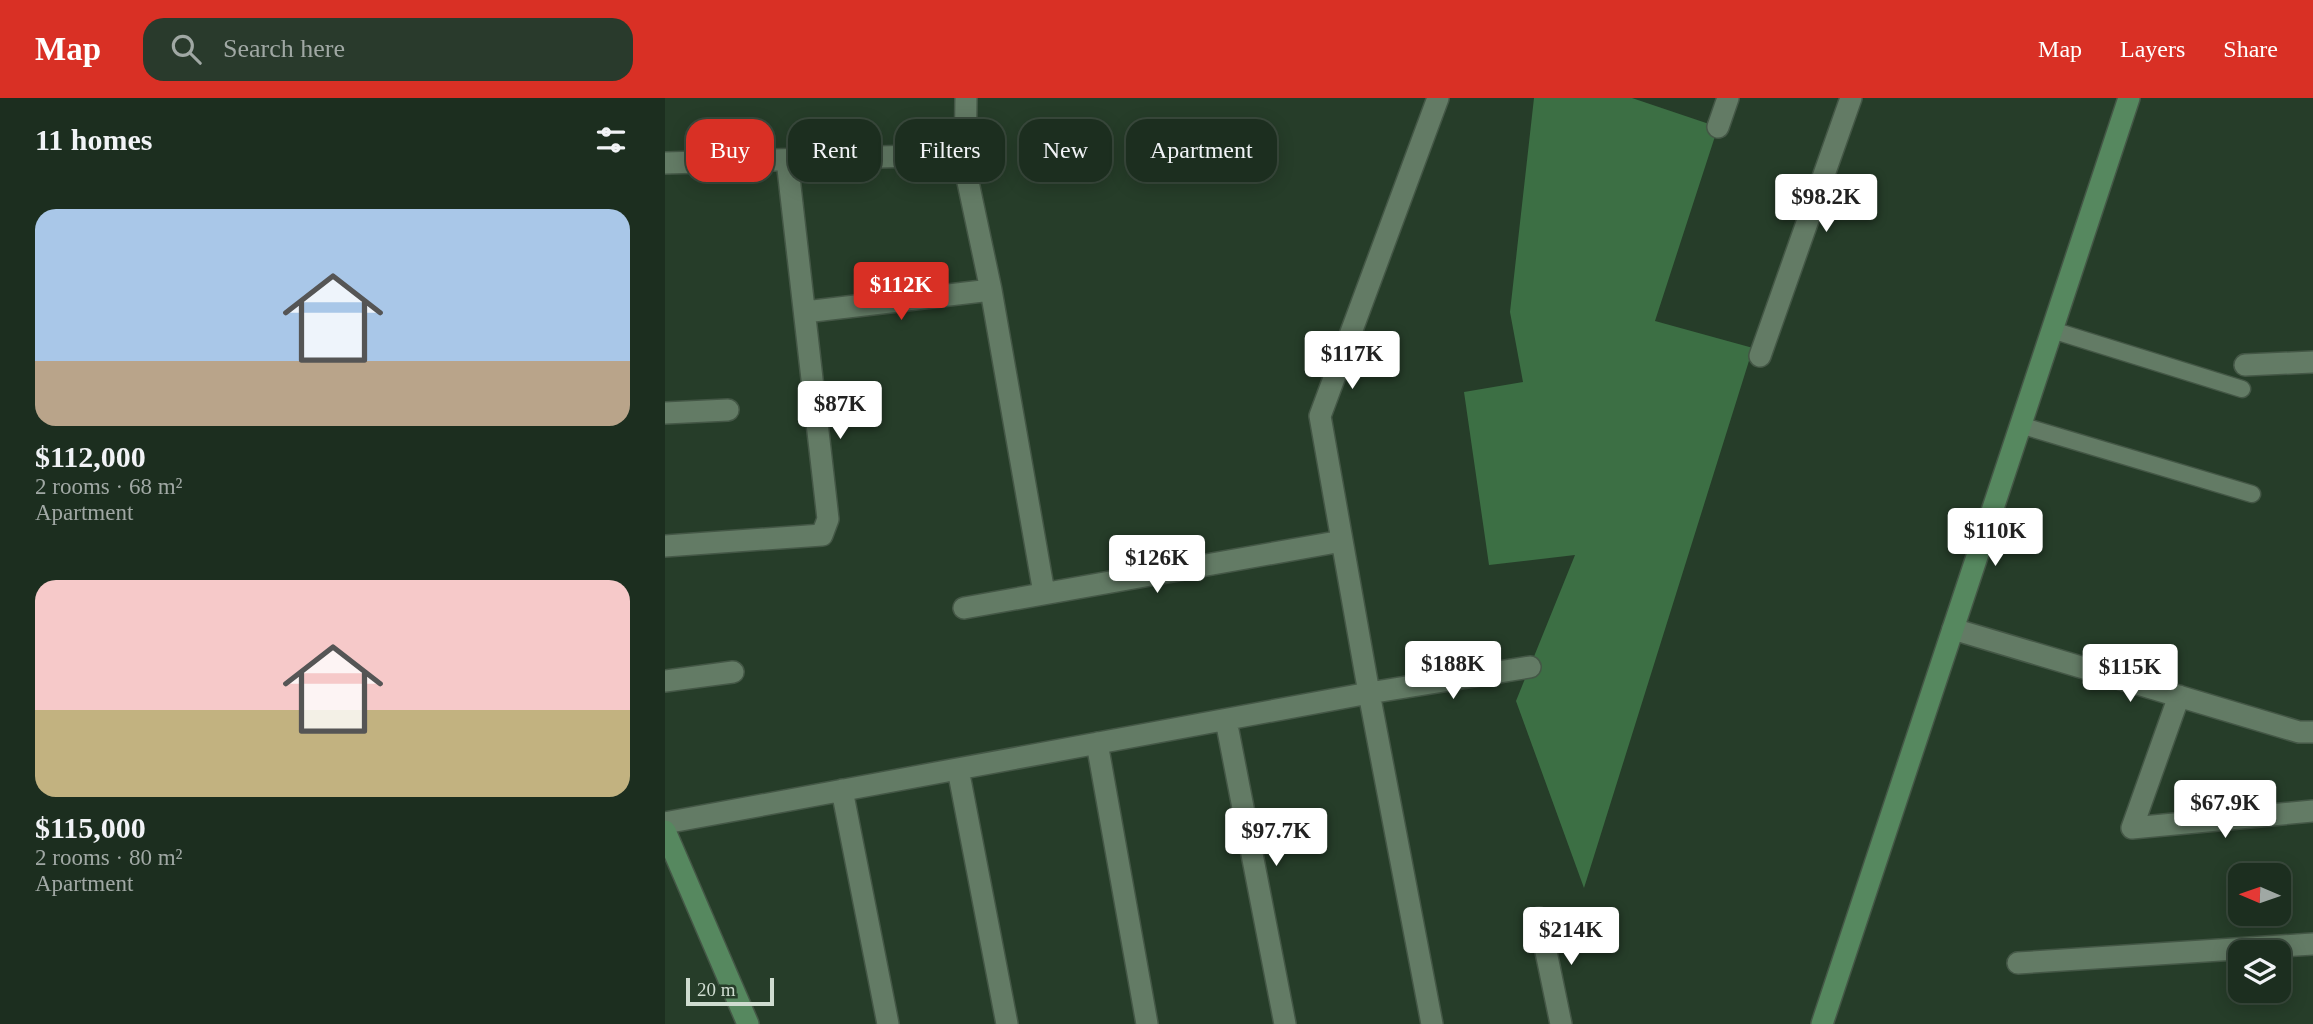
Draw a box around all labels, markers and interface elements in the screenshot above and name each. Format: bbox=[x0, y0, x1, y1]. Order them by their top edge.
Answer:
search box bbox=[143, 18, 633, 81]
icon: search bbox=[167, 30, 205, 68]
text: Map bbox=[35, 31, 101, 67]
text: Search here bbox=[223, 34, 345, 63]
text: Map bbox=[2038, 36, 2082, 62]
text: Layers bbox=[2120, 36, 2185, 62]
text: Share bbox=[2223, 36, 2278, 62]
chip: Buy bbox=[686, 119, 774, 182]
chip: Rent bbox=[788, 119, 881, 182]
chip: Filters bbox=[895, 119, 1005, 182]
chip: New bbox=[1019, 119, 1112, 182]
chip: Apartment bbox=[1126, 119, 1277, 182]
icon: filters bbox=[592, 121, 630, 159]
text: 11 homes bbox=[35, 123, 153, 156]
pin: $98.2K bbox=[1769, 174, 1883, 234]
text: $98.2K bbox=[1791, 184, 1861, 209]
icon: home bbox=[270, 255, 396, 381]
pin: $112K bbox=[852, 262, 950, 322]
text: $112K bbox=[870, 272, 932, 297]
pin: $117K bbox=[1303, 331, 1401, 391]
text: $117K bbox=[1321, 341, 1383, 366]
pin: $87K bbox=[799, 382, 881, 441]
text: $87K bbox=[814, 391, 866, 416]
text: $112,000 bbox=[35, 440, 146, 473]
text: 2 rooms · 68 m² bbox=[35, 474, 182, 499]
text: Apartment bbox=[35, 500, 133, 525]
pin: $110K bbox=[1946, 508, 2044, 568]
text: $110K bbox=[1964, 518, 2026, 543]
pin: $126K bbox=[1108, 536, 1206, 595]
text: $126K bbox=[1125, 545, 1189, 570]
icon: home bbox=[270, 626, 396, 752]
pin: $188K bbox=[1404, 642, 1502, 701]
pin: $115K bbox=[2081, 644, 2179, 704]
text: $188K bbox=[1421, 651, 1485, 676]
text: $115K bbox=[2099, 654, 2161, 679]
pin: $67.9K bbox=[2168, 780, 2282, 840]
text: $67.9K bbox=[2190, 790, 2260, 815]
pin: $97.7K bbox=[1219, 808, 1333, 868]
text: $115,000 bbox=[35, 811, 146, 844]
text: $97.7K bbox=[1241, 818, 1311, 843]
text: 2 rooms · 80 m² bbox=[35, 845, 182, 870]
north arrow bbox=[2228, 863, 2291, 926]
map controls bbox=[2228, 863, 2291, 1003]
text: Apartment bbox=[35, 871, 133, 896]
pin: $214K bbox=[1522, 908, 1620, 967]
text: $214K bbox=[1539, 917, 1603, 942]
button: layers bbox=[2228, 940, 2291, 1003]
scale bar bbox=[686, 975, 773, 1007]
text: 20 m bbox=[697, 979, 736, 1000]

